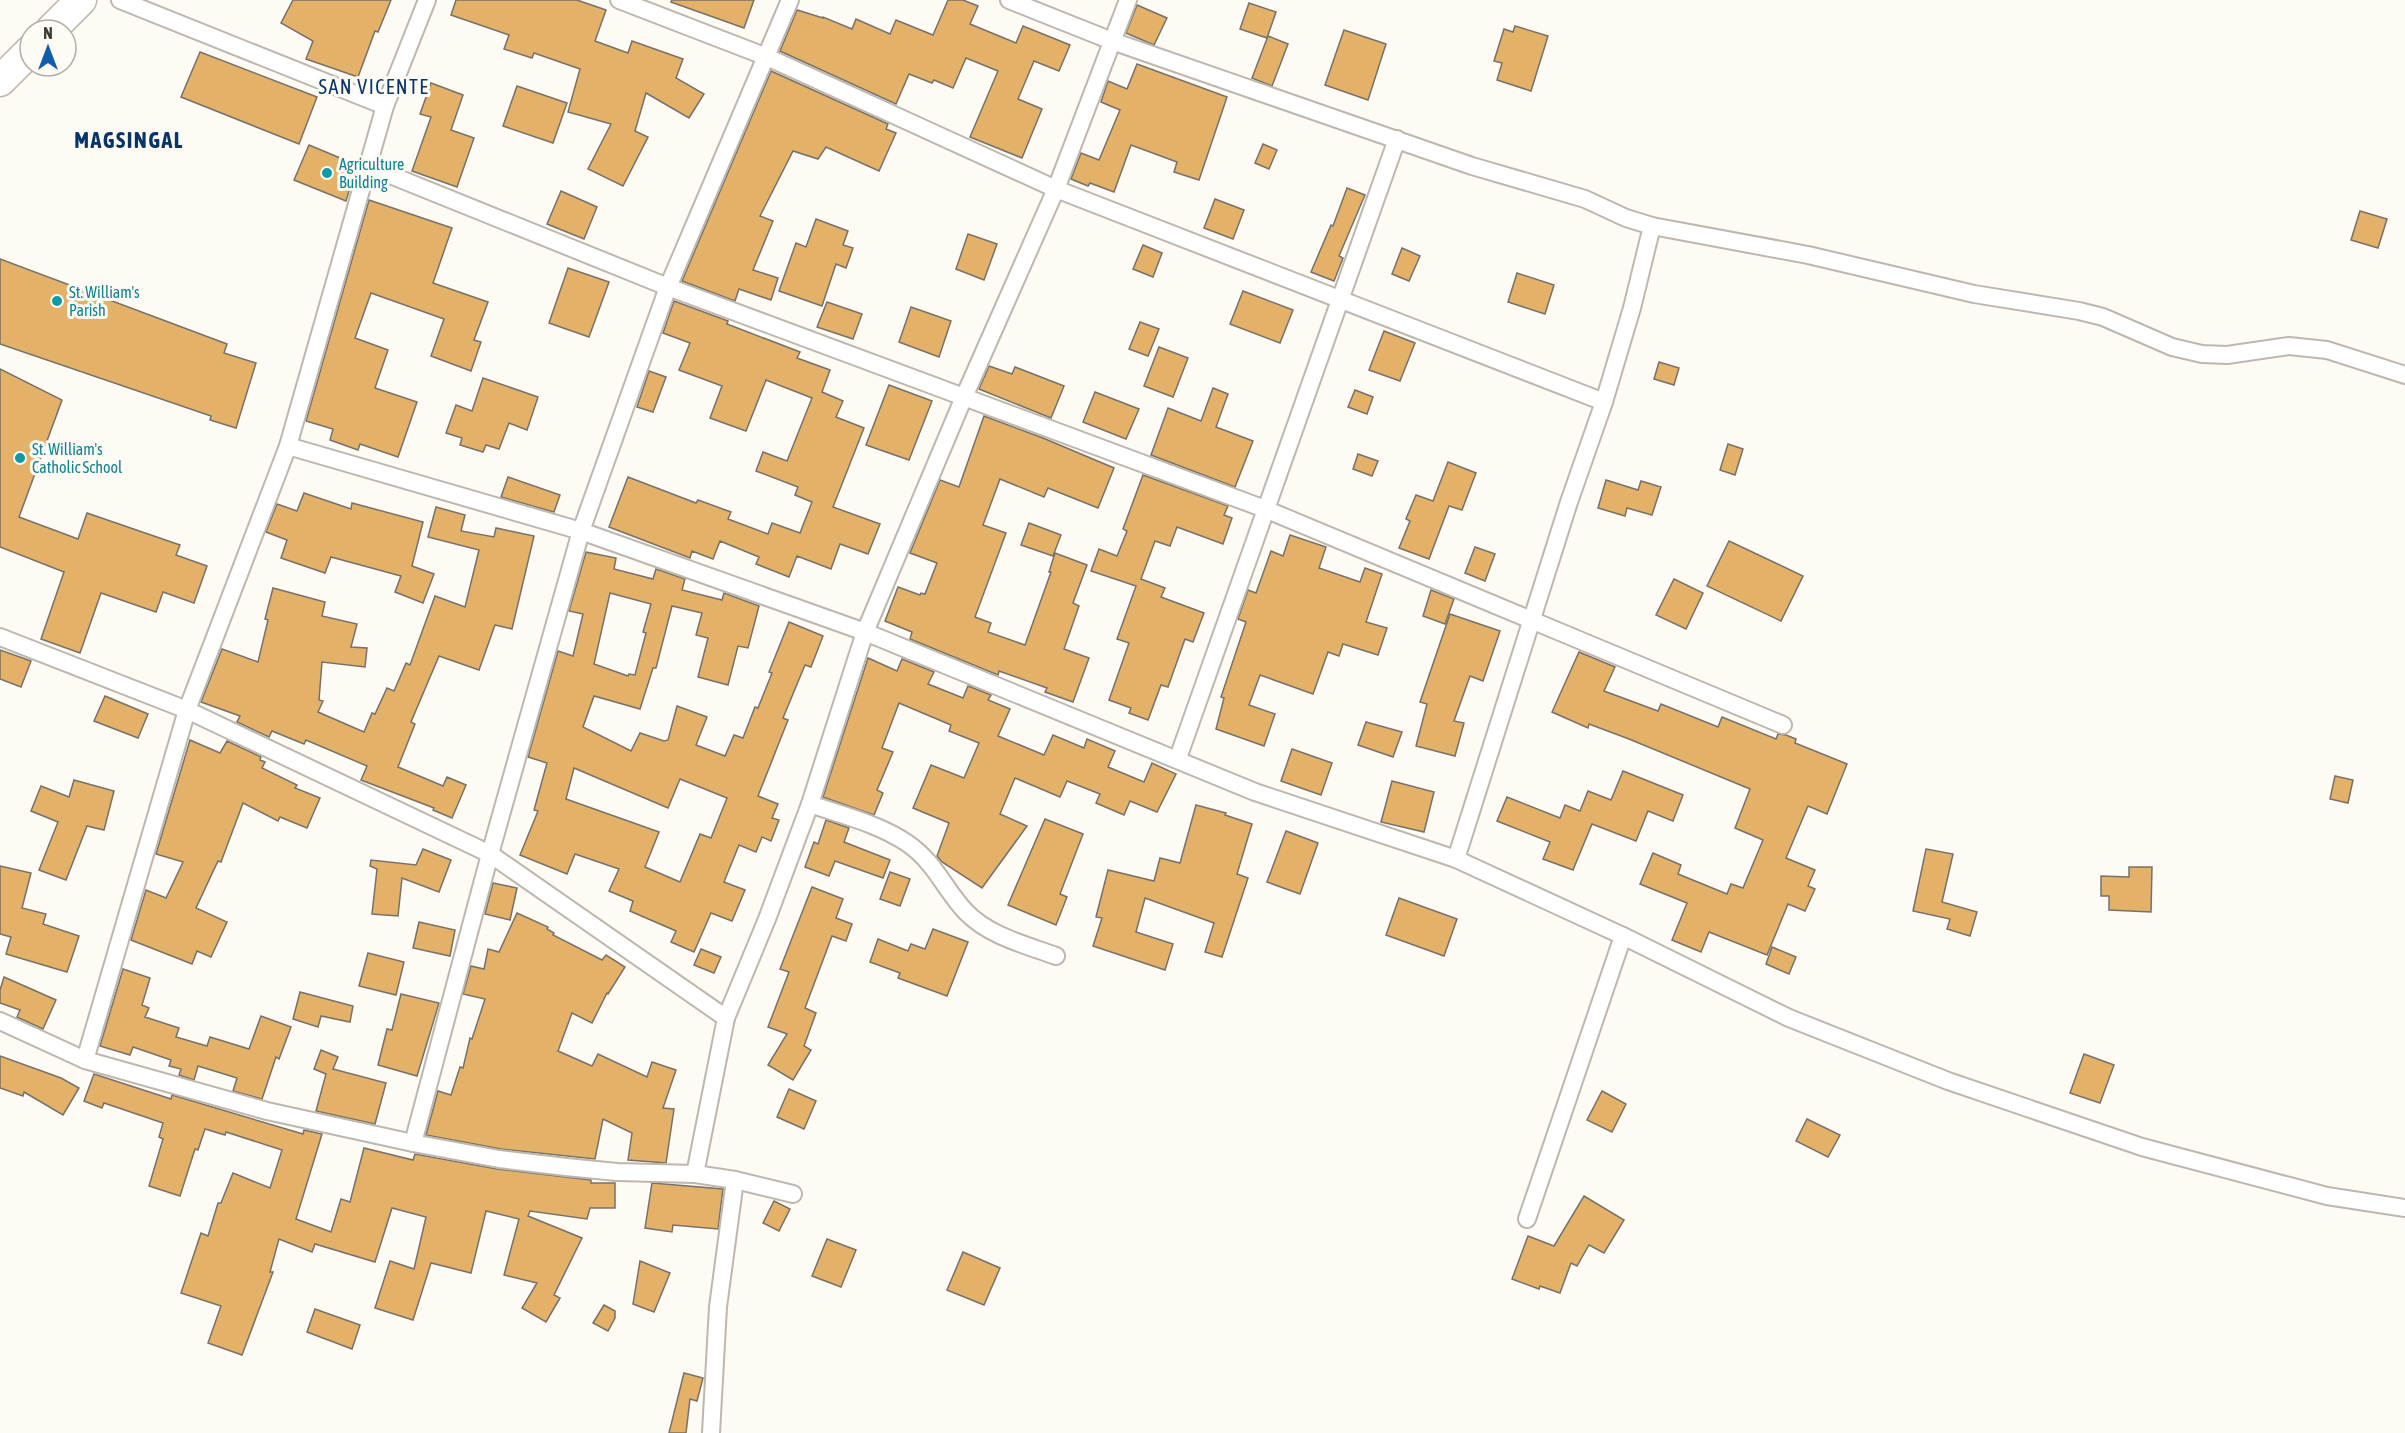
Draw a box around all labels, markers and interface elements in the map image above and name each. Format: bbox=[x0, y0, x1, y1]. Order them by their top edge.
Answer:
north arrow bbox=[18, 18, 78, 78]
text: N bbox=[43, 24, 53, 42]
district label: SAN VICENTE bbox=[319, 75, 429, 98]
district label: MAGSINGAL bbox=[74, 127, 184, 153]
place label: Agriculture Building bbox=[339, 155, 404, 192]
marker: Agriculture Building bbox=[320, 166, 334, 180]
place label: St. William's Parish bbox=[69, 283, 140, 319]
marker: St. William's Parish bbox=[50, 294, 64, 308]
place label: St. William's Catholic School bbox=[32, 440, 123, 476]
marker: St. William's Catholic School bbox=[13, 451, 27, 465]

